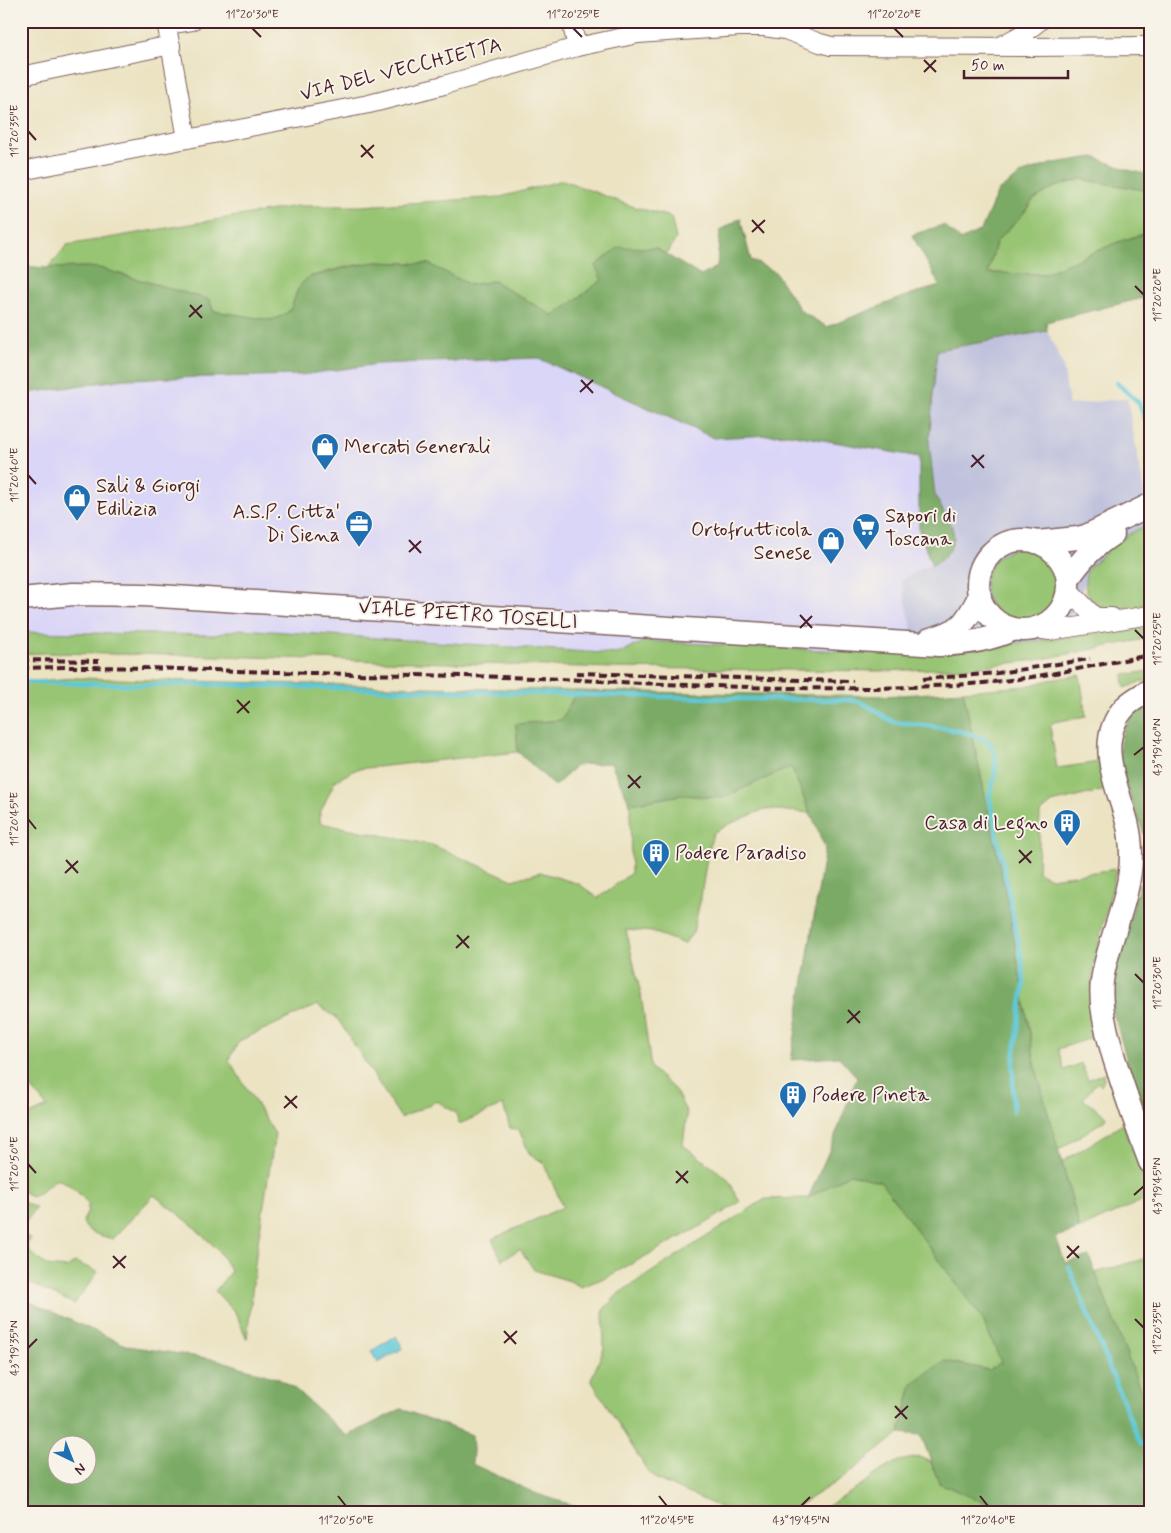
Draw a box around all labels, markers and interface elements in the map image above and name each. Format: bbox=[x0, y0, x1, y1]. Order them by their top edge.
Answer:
text: 11°20'30"E bbox=[225, 7, 279, 23]
text: 11°20'25"E bbox=[546, 7, 600, 23]
text: 11°20'20"E bbox=[867, 7, 921, 23]
street label: VIA DEL VECCHIETTA bbox=[297, 32, 505, 108]
scale bar bbox=[964, 48, 1067, 80]
text: 50 m bbox=[971, 56, 1005, 76]
text: 11°20'35"E bbox=[7, 104, 23, 158]
text: 11°20'20"E bbox=[1150, 268, 1166, 322]
shop icon: Mercati Generali bbox=[310, 432, 340, 471]
place label: Mercati Generali bbox=[344, 434, 491, 461]
text: 11°20'40"E bbox=[7, 447, 23, 503]
place label: Sali & Giorgi Edilizia bbox=[96, 473, 200, 523]
shop icon: Sali & Giorgi Edilizia bbox=[62, 483, 92, 522]
place label: A.S.P. Citta' Di Siena bbox=[232, 499, 340, 549]
place label: Sapori di Toscana bbox=[885, 503, 956, 553]
office icon: A.S.P. Citta' Di Siena bbox=[344, 509, 374, 548]
supermarket icon: Sapori di Toscana bbox=[851, 512, 881, 551]
place label: Ortofrutticola Senese bbox=[691, 517, 813, 567]
shop icon: Ortofrutticola Senese bbox=[816, 526, 846, 565]
street label: VIALE PIETRO TOSELLI bbox=[357, 594, 579, 636]
text: 11°20'25"E bbox=[1150, 612, 1166, 666]
text: 43°19'40"N bbox=[1150, 718, 1166, 776]
text: 11°20'45"E bbox=[7, 792, 23, 846]
building icon: Casa di Legno bbox=[1052, 808, 1082, 847]
place label: Casa di Legno bbox=[924, 810, 1048, 839]
building icon: Podere Paradiso bbox=[641, 838, 671, 877]
place label: Podere Paradiso bbox=[675, 840, 806, 867]
text: 11°20'30"E bbox=[1150, 956, 1166, 1010]
building icon: Podere Pineta bbox=[778, 1080, 808, 1119]
place label: Podere Pineta bbox=[812, 1082, 930, 1109]
text: 11°20'50"E bbox=[7, 1136, 23, 1192]
text: 43°19'45"N bbox=[1150, 1158, 1166, 1214]
text: 11°20'35"E bbox=[1150, 1301, 1166, 1355]
text: 43°19'35"N bbox=[7, 1320, 23, 1376]
north arrow bbox=[48, 1436, 98, 1486]
text: N bbox=[71, 1459, 90, 1479]
text: 11°20'50"E bbox=[318, 1513, 374, 1529]
text: 11°20'45"E bbox=[640, 1513, 694, 1529]
text: 43°19'45"N bbox=[773, 1513, 829, 1529]
text: 11°20'40"E bbox=[960, 1513, 1016, 1529]

